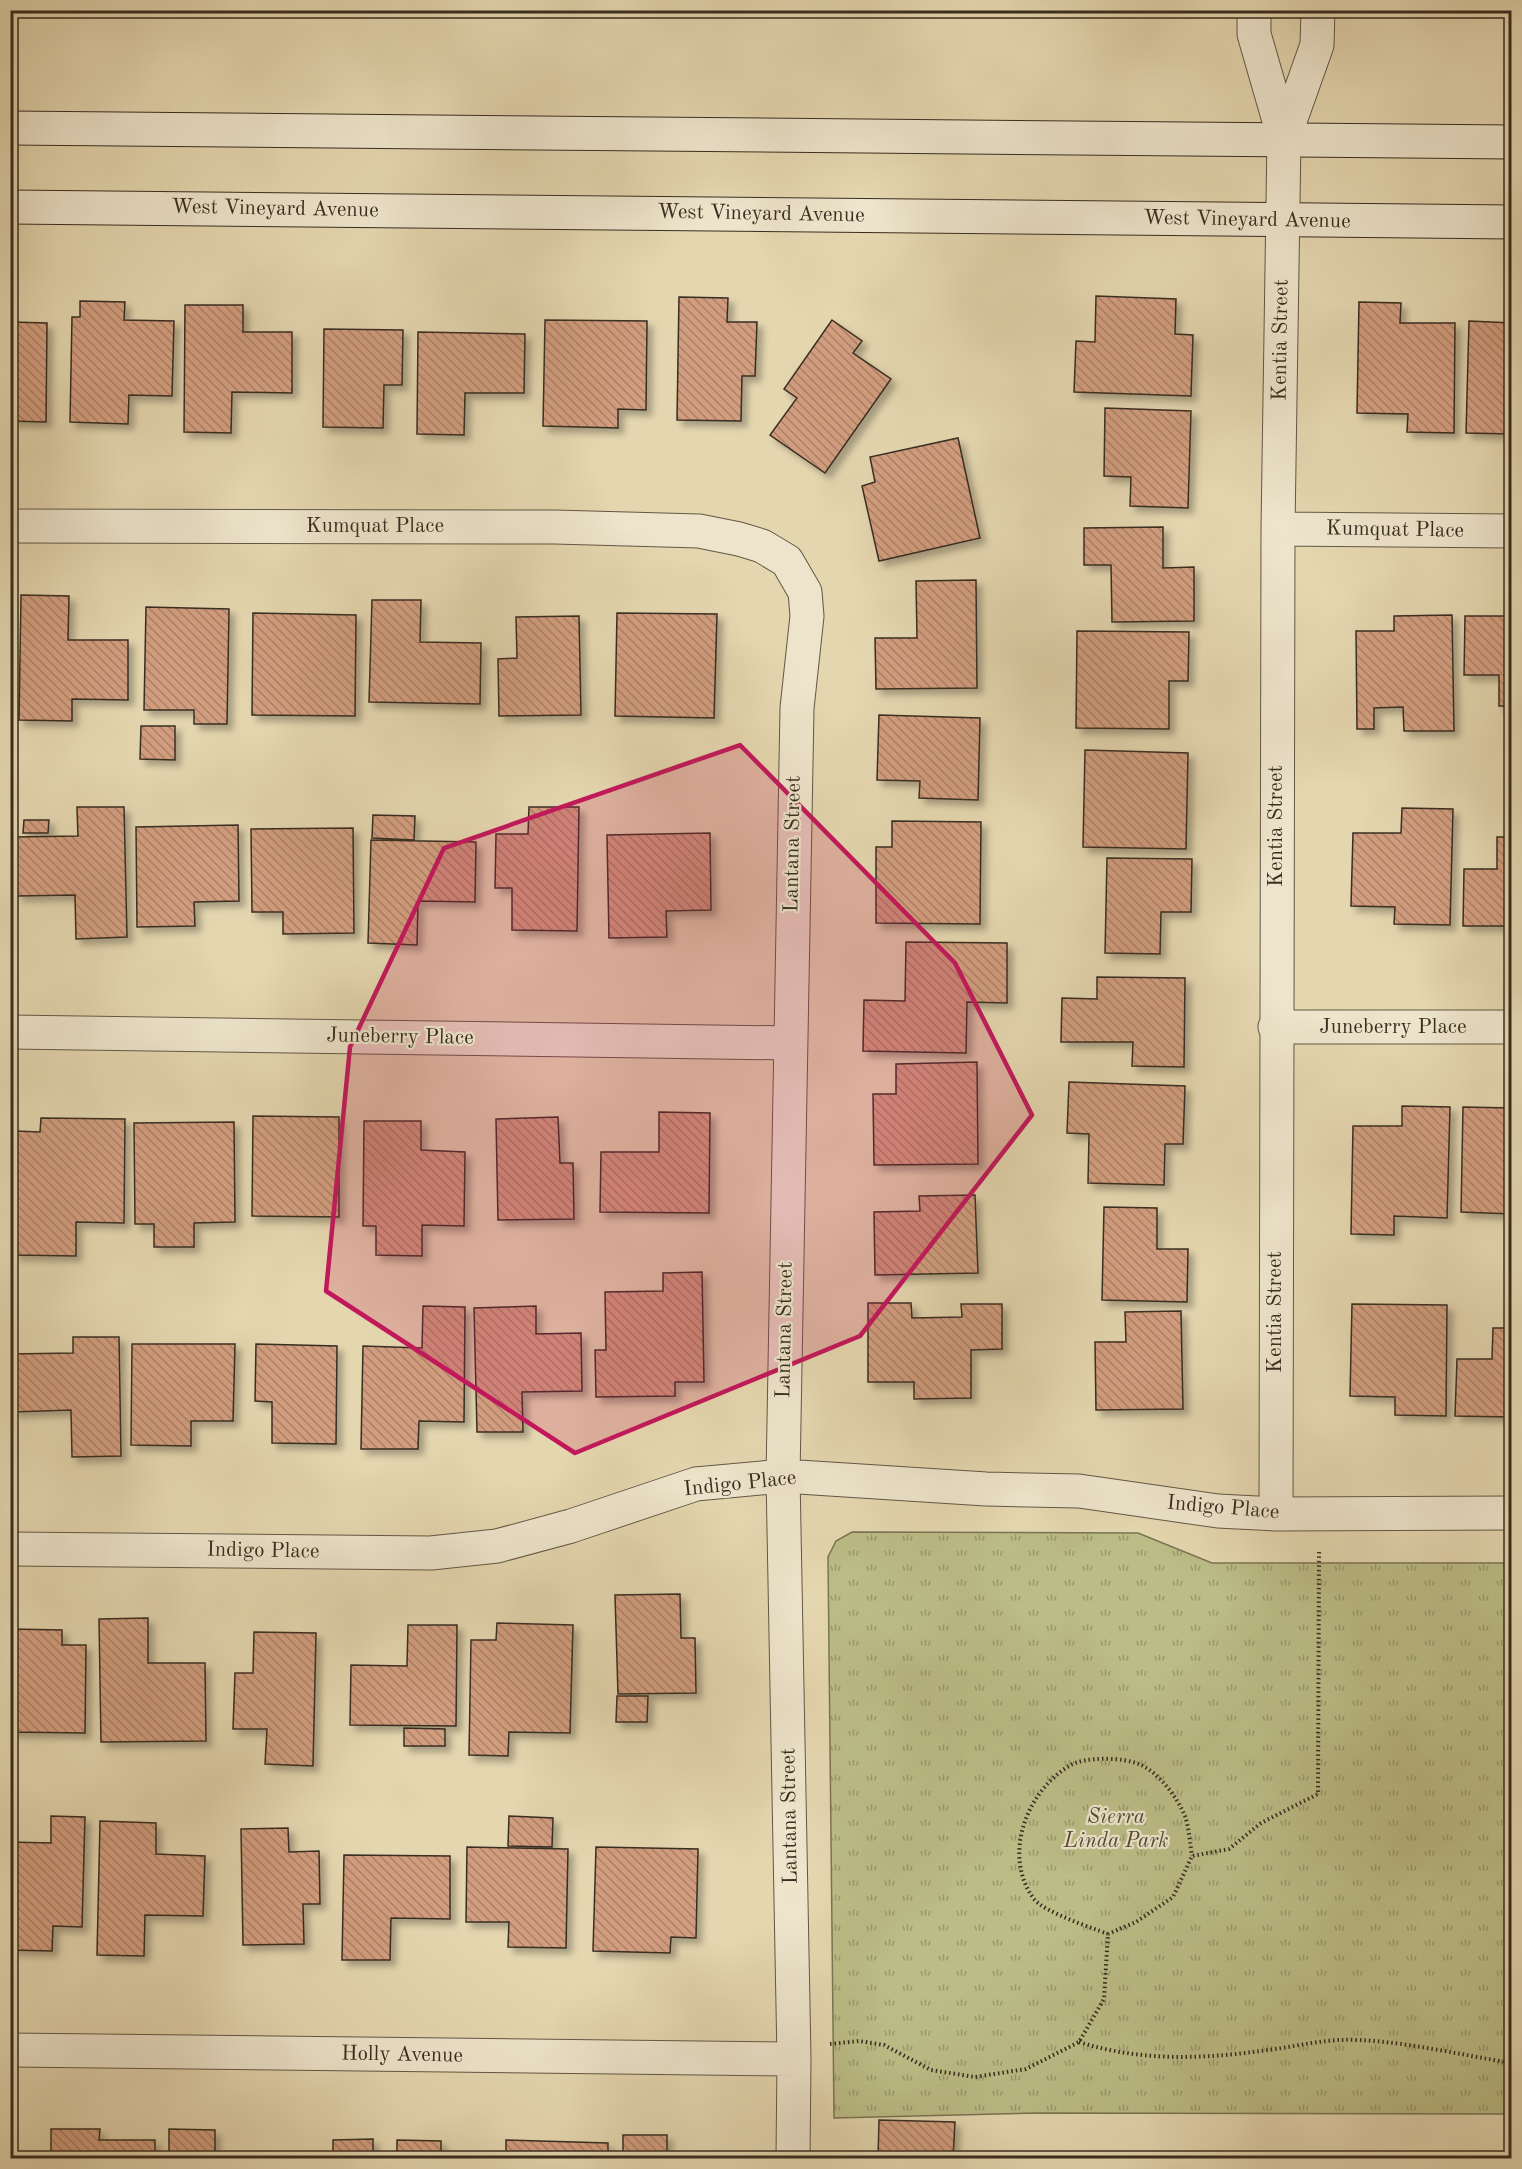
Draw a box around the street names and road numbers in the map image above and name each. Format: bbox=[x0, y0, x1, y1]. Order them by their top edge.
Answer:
street label: West Vineyard Avenue bbox=[171, 197, 379, 221]
street label: West Vineyard Avenue bbox=[657, 202, 865, 226]
street label: West Vineyard Avenue bbox=[1143, 208, 1351, 232]
street label: Kentia Street bbox=[1269, 279, 1293, 401]
street label: Kumquat Place bbox=[306, 516, 444, 537]
street label: Kumquat Place bbox=[1326, 518, 1464, 542]
street label: Kentia Street bbox=[1266, 765, 1287, 887]
street label: Lantana Street bbox=[781, 775, 805, 913]
street label: Juneberry Place bbox=[1319, 1017, 1467, 1038]
street label: Juneberry Place bbox=[326, 1025, 474, 1049]
street label: Kentia Street bbox=[1265, 1251, 1286, 1373]
street label: Lantana Street bbox=[773, 1261, 797, 1399]
street label: Indigo Place bbox=[683, 1468, 797, 1500]
street label: Indigo Place bbox=[1166, 1493, 1280, 1523]
street label: Indigo Place bbox=[206, 1540, 320, 1562]
street label: Lantana Street bbox=[778, 1747, 802, 1885]
street label: Holly Avenue bbox=[341, 2043, 463, 2067]

